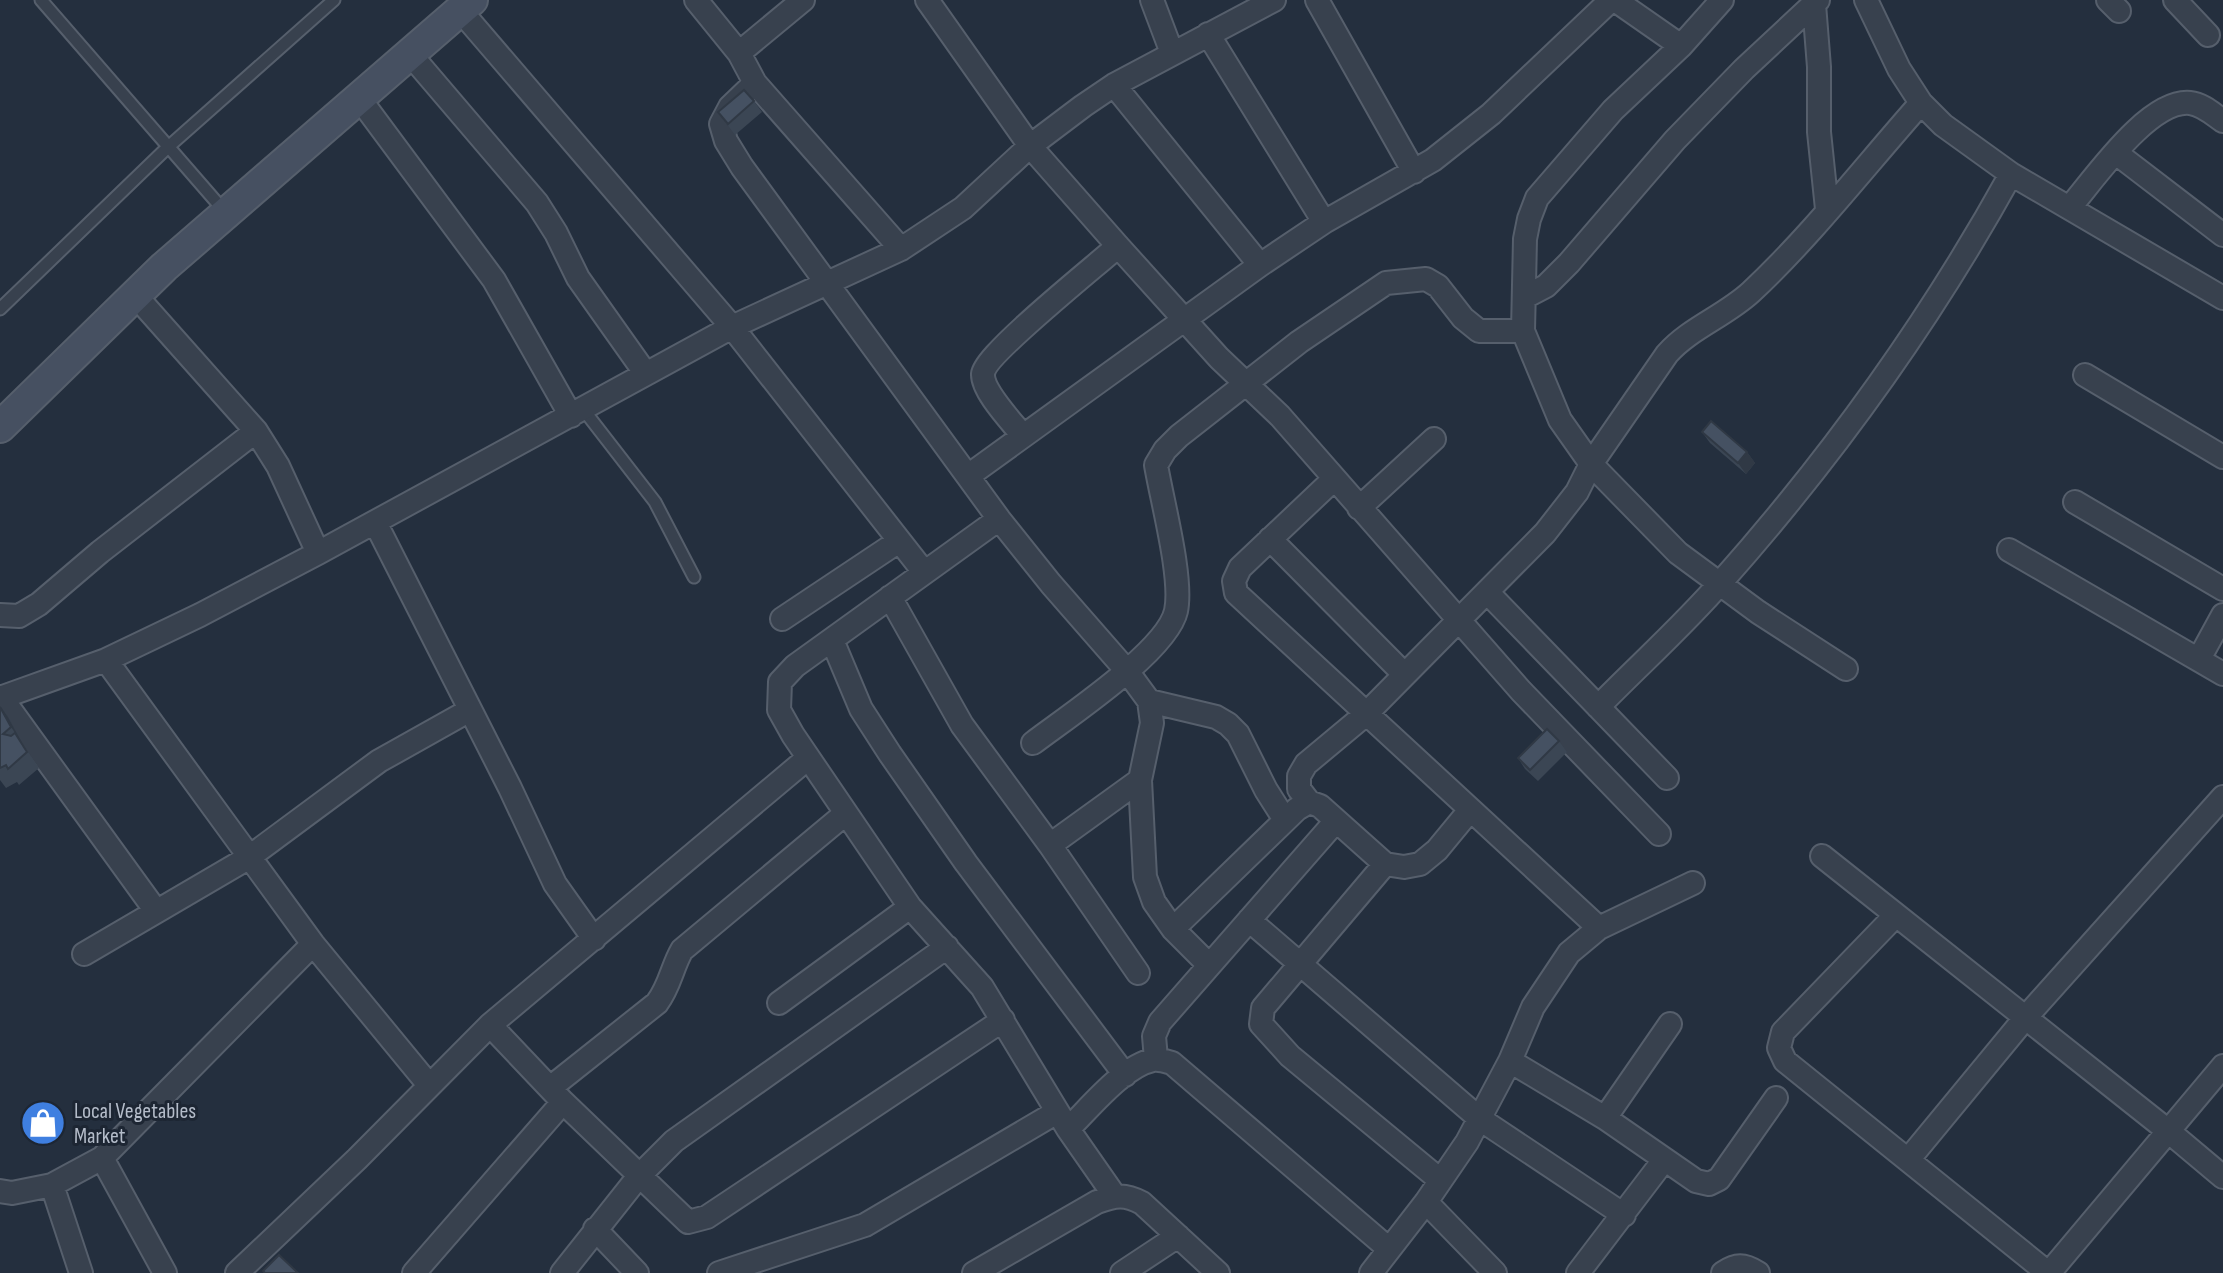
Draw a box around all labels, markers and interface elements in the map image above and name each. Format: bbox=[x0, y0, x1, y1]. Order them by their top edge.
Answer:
place label: Local Vegetables Market bbox=[74, 1098, 196, 1150]
shop icon: Local Vegetables Market bbox=[19, 1099, 67, 1147]

